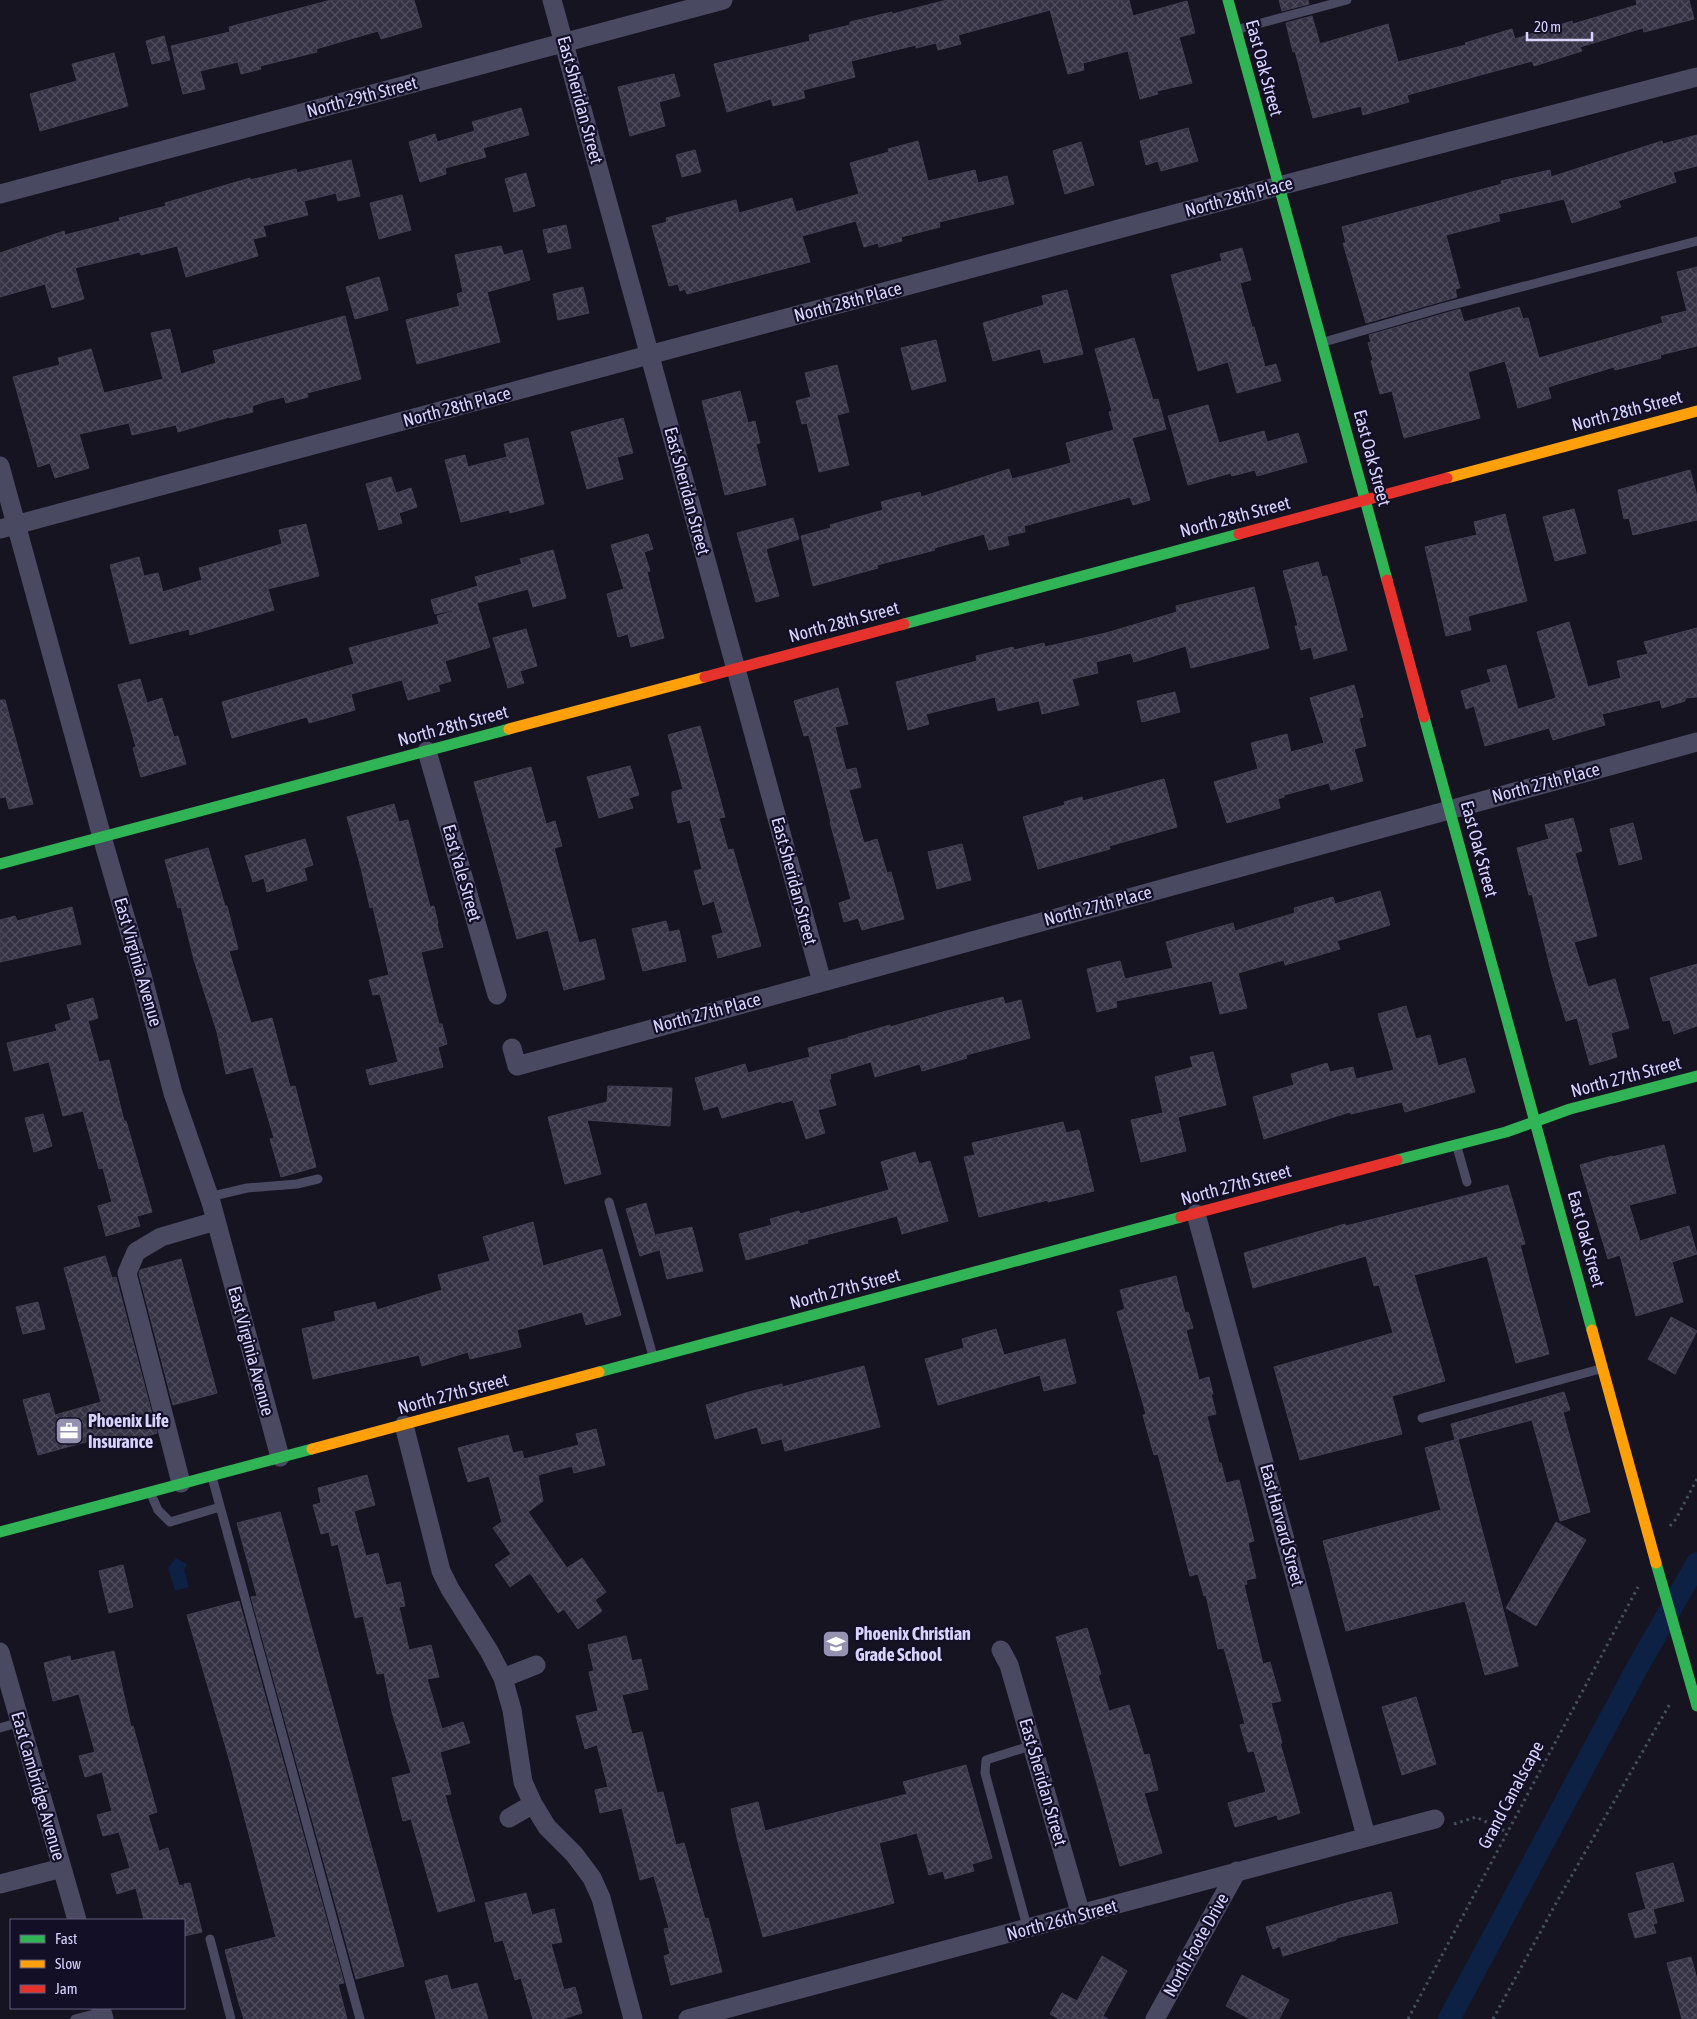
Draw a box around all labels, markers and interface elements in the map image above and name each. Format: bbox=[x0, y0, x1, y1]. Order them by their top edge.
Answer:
scale bar bbox=[1527, 10, 1592, 42]
street label: East Oak Street bbox=[1242, 17, 1287, 118]
text: 20 m bbox=[1534, 18, 1561, 35]
street label: East Sheridan Street bbox=[553, 34, 608, 166]
street label: North 29th Street bbox=[304, 72, 419, 121]
street label: North 28th Place bbox=[1183, 172, 1295, 221]
street label: North 28th Place bbox=[792, 277, 904, 326]
street label: North 28th Place bbox=[401, 382, 513, 431]
street label: North 28th Street bbox=[1569, 386, 1684, 435]
street label: East Oak Street bbox=[1350, 407, 1395, 508]
street label: East Sheridan Street bbox=[660, 425, 715, 557]
street label: North 28th Street bbox=[1177, 492, 1292, 541]
street label: North 28th Street bbox=[786, 597, 901, 646]
street label: North 28th Street bbox=[395, 701, 510, 750]
street label: North 27th Place bbox=[1490, 758, 1602, 807]
street label: East Oak Street bbox=[1457, 798, 1502, 899]
street label: East Sheridan Street bbox=[767, 815, 822, 947]
street label: East Yale Street bbox=[439, 822, 486, 924]
street label: North 27th Place bbox=[1042, 881, 1154, 930]
street label: East Virginia Avenue bbox=[110, 895, 167, 1029]
street label: North 27th Place bbox=[651, 988, 763, 1037]
street label: North 27th Street bbox=[1568, 1052, 1683, 1101]
street label: North 27th Street bbox=[1178, 1160, 1293, 1209]
street label: East Oak Street bbox=[1564, 1188, 1609, 1289]
street label: North 27th Street bbox=[787, 1264, 902, 1313]
street label: East Virginia Avenue bbox=[224, 1284, 279, 1418]
street label: North 27th Street bbox=[395, 1369, 510, 1418]
place label: Phoenix Life Insurance bbox=[88, 1410, 169, 1452]
office icon: Phoenix Life Insurance bbox=[54, 1416, 84, 1446]
street label: East Harvard Street bbox=[1256, 1461, 1309, 1588]
place label: Phoenix Christian Grade School bbox=[855, 1623, 971, 1665]
school or university icon: Phoenix Christian Grade School bbox=[821, 1629, 851, 1659]
street label: East Cambridge Avenue bbox=[7, 1709, 70, 1863]
street label: East Sheridan Street bbox=[1015, 1716, 1072, 1848]
street label: Grand Canalscape bbox=[1473, 1737, 1548, 1852]
street label: North Foote Drive bbox=[1159, 1889, 1233, 2000]
street label: North 26th Street bbox=[1004, 1895, 1119, 1944]
legend bbox=[10, 1919, 185, 2009]
text: Fast bbox=[55, 1930, 77, 1947]
text: Slow bbox=[55, 1955, 81, 1972]
text: Jam bbox=[55, 1980, 78, 1997]

